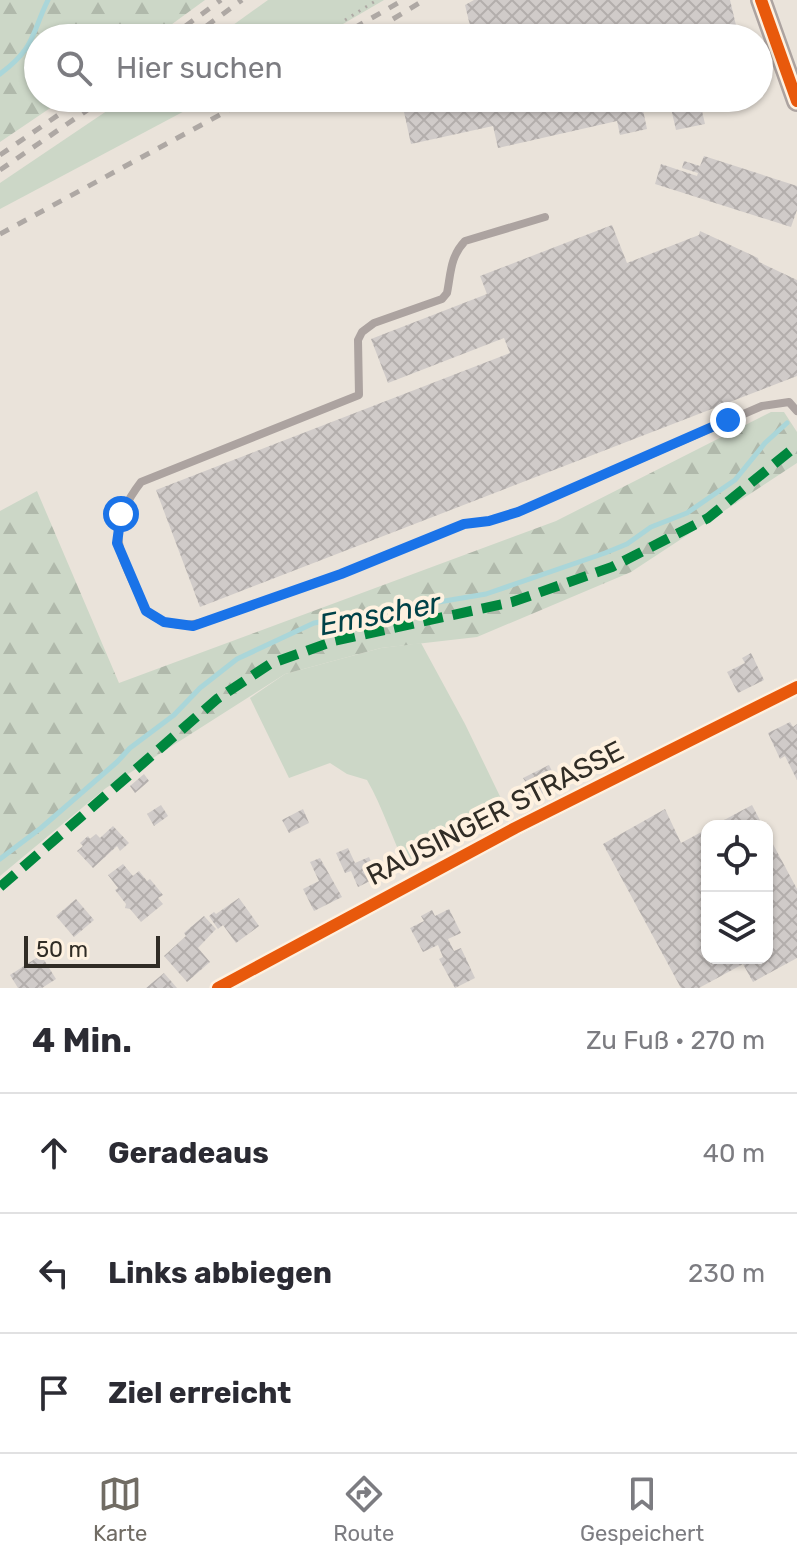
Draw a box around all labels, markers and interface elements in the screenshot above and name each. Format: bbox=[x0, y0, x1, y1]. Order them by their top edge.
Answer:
search box bbox=[24, 24, 773, 112]
icon: search bbox=[52, 46, 96, 90]
text: Hier suchen bbox=[116, 50, 283, 86]
route end bbox=[710, 402, 746, 438]
route start bbox=[103, 496, 139, 532]
water label: Emscher bbox=[316, 584, 445, 643]
street label: RAUSINGER STRASSE bbox=[361, 734, 629, 892]
map controls bbox=[701, 820, 773, 964]
button: locate bbox=[701, 820, 773, 892]
button: layers bbox=[701, 892, 773, 964]
scale bar bbox=[24, 932, 160, 968]
text: 50 m bbox=[36, 936, 88, 963]
text: 4 Min. bbox=[32, 1020, 132, 1061]
text: Zu Fuß · 270 m bbox=[586, 1025, 765, 1056]
icon: ahead bbox=[32, 1131, 76, 1175]
text: Geradeaus bbox=[108, 1135, 269, 1171]
text: 40 m bbox=[703, 1138, 765, 1169]
icon: left bbox=[32, 1251, 76, 1295]
text: Links abbiegen bbox=[108, 1255, 332, 1291]
text: 230 m bbox=[688, 1258, 765, 1289]
icon: arrive bbox=[32, 1371, 76, 1415]
text: Ziel erreicht bbox=[108, 1375, 291, 1411]
tab: Karte bbox=[93, 1472, 147, 1547]
tab: Route bbox=[333, 1472, 394, 1547]
tab: Gespeichert bbox=[580, 1472, 704, 1547]

